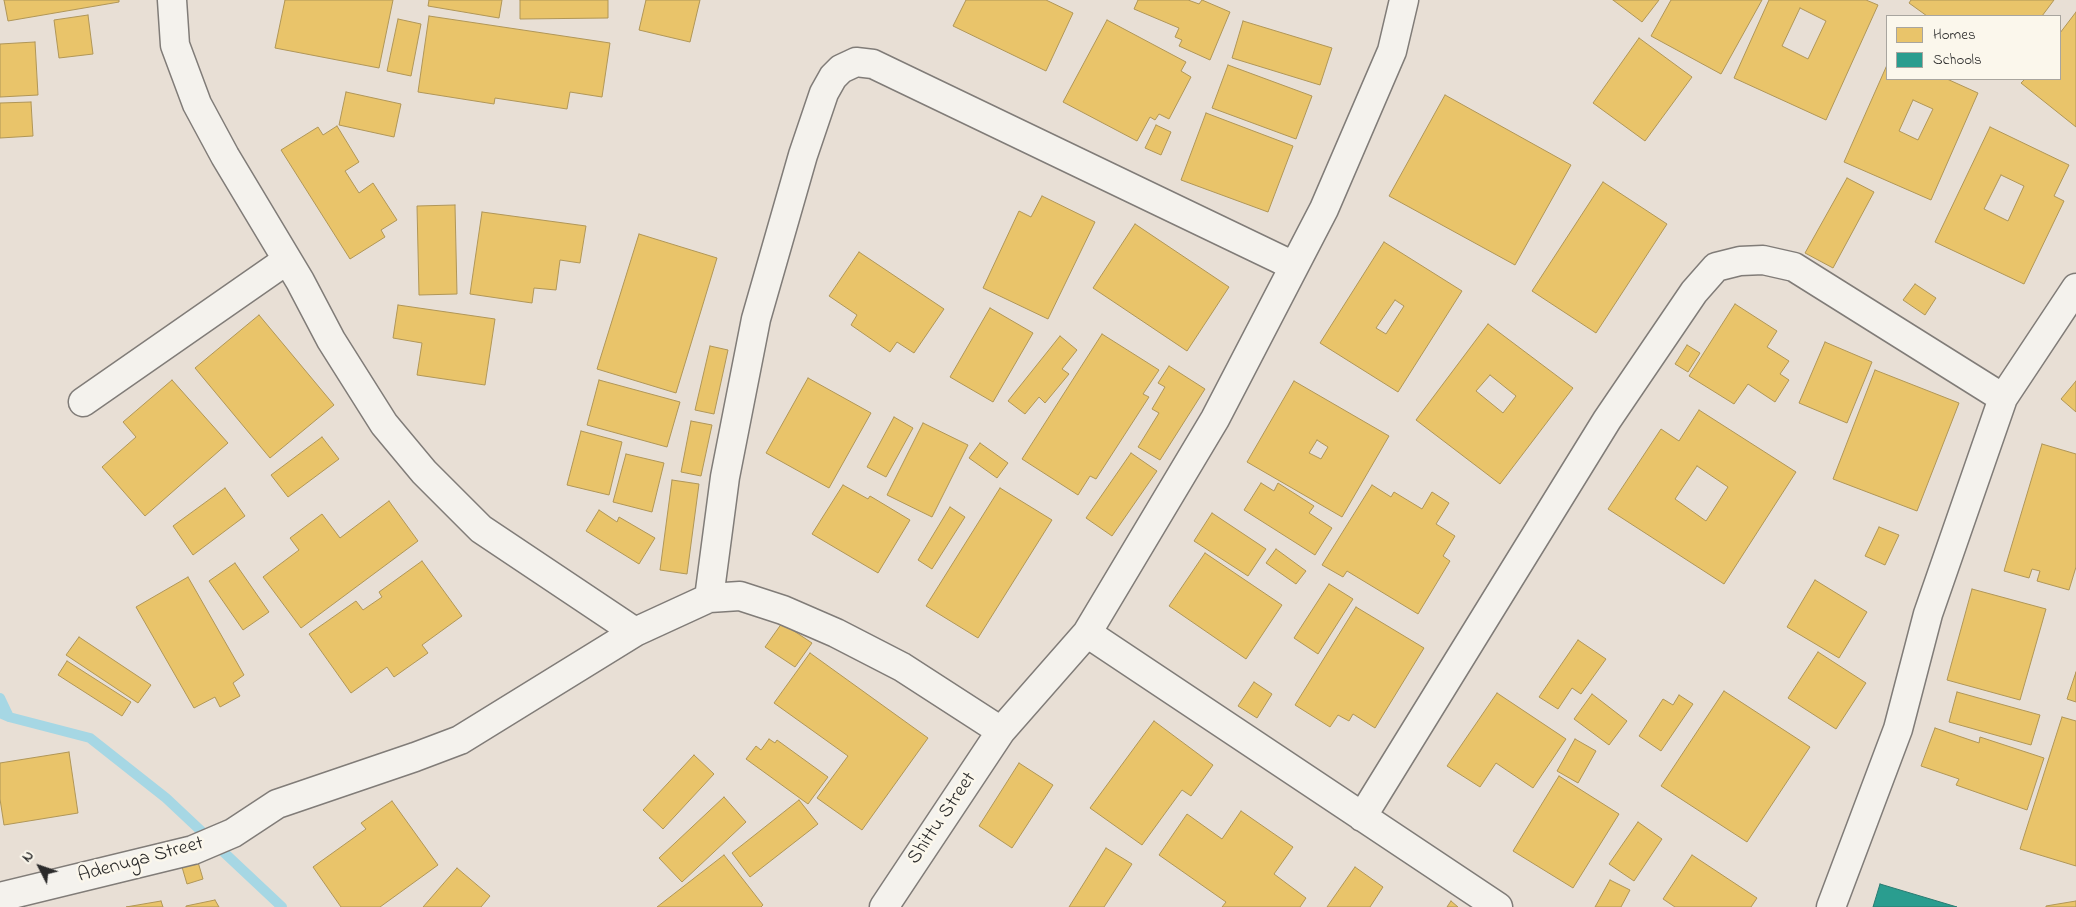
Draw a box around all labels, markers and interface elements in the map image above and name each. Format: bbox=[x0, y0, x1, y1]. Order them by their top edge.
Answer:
legend bbox=[1886, 15, 2061, 80]
text: Homes bbox=[1933, 24, 1976, 46]
text: Schools bbox=[1933, 49, 1982, 71]
street label: Shittu Street bbox=[903, 768, 983, 870]
street label: Adenuga Street bbox=[76, 833, 206, 889]
north arrow bbox=[15, 842, 65, 892]
text: N bbox=[17, 846, 39, 867]

